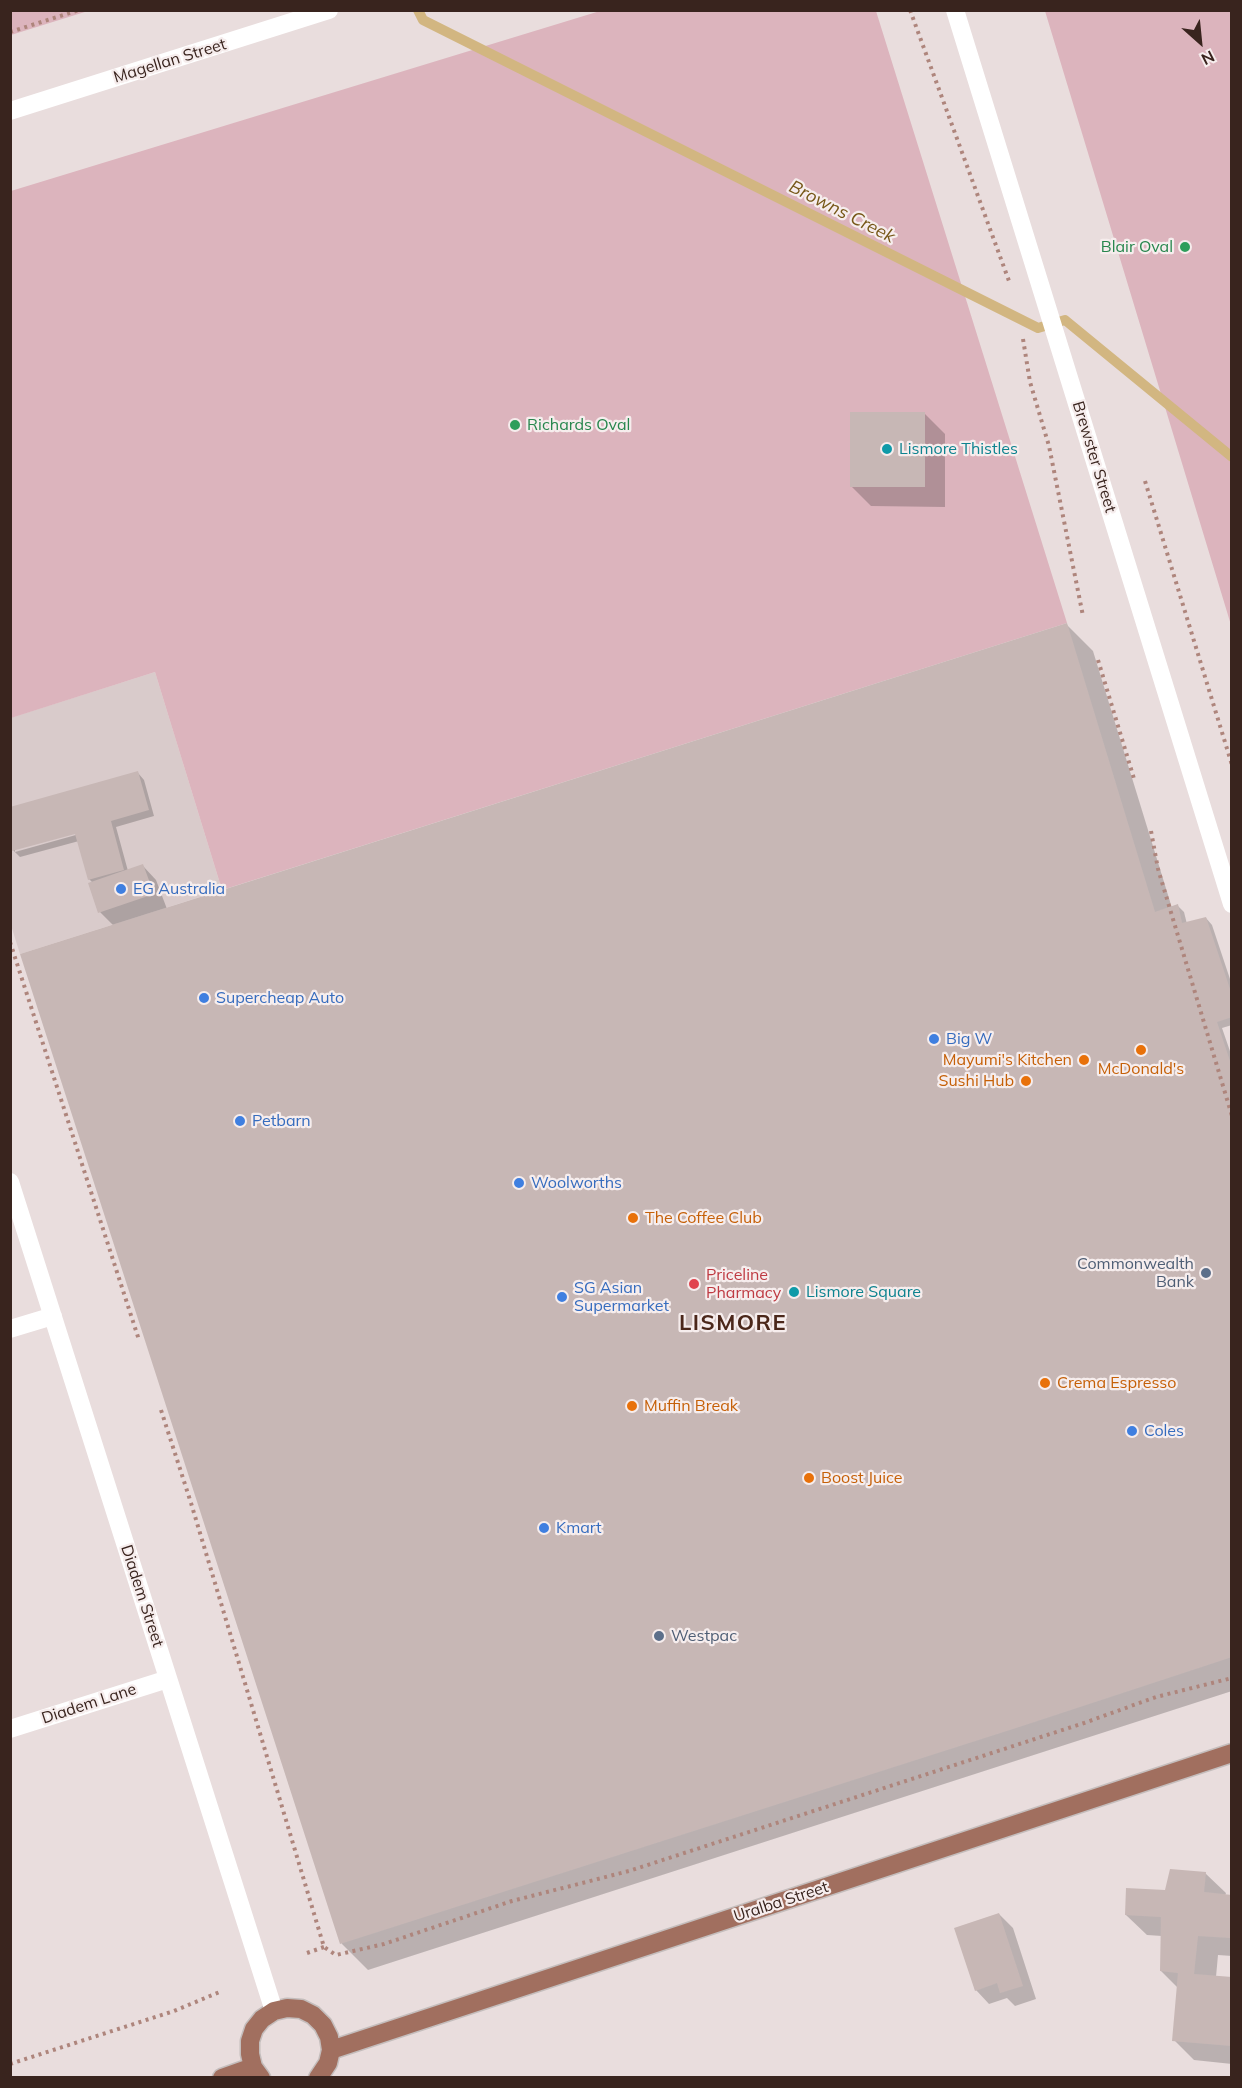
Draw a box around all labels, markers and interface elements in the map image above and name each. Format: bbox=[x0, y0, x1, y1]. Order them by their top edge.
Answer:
north arrow bbox=[1170, 12, 1230, 72]
street label: Magellan Street bbox=[111, 35, 229, 87]
text: N bbox=[1198, 46, 1218, 70]
water label: Browns Creek bbox=[785, 176, 899, 248]
place label: Blair Oval bbox=[1101, 237, 1173, 257]
marker: Blair Oval bbox=[1178, 240, 1192, 254]
street label: Brewster Street bbox=[1068, 399, 1120, 515]
place label: Richards Oval bbox=[527, 415, 630, 435]
marker: Richards Oval bbox=[508, 418, 522, 432]
place label: Lismore Thistles bbox=[899, 439, 1018, 459]
marker: Lismore Thistles bbox=[880, 442, 894, 456]
place label: EG Australia bbox=[133, 879, 225, 899]
marker: EG Australia bbox=[114, 882, 128, 896]
place label: Supercheap Auto bbox=[216, 988, 344, 1008]
marker: Supercheap Auto bbox=[197, 991, 211, 1005]
place label: Big W bbox=[946, 1029, 992, 1049]
marker: Big W bbox=[927, 1032, 941, 1046]
marker: McDonald's bbox=[1134, 1043, 1148, 1057]
place label: Mayumi's Kitchen bbox=[943, 1050, 1072, 1070]
marker: Mayumi's Kitchen bbox=[1077, 1053, 1091, 1067]
place label: McDonald's bbox=[1098, 1059, 1184, 1079]
place label: Sushi Hub bbox=[938, 1071, 1014, 1091]
marker: Sushi Hub bbox=[1019, 1074, 1033, 1088]
place label: Petbarn bbox=[252, 1111, 311, 1131]
marker: Petbarn bbox=[233, 1114, 247, 1128]
place label: Woolworths bbox=[531, 1173, 622, 1193]
marker: Woolworths bbox=[512, 1176, 526, 1190]
place label: The Coffee Club bbox=[645, 1208, 762, 1228]
marker: The Coffee Club bbox=[626, 1211, 640, 1225]
place label: Commonwealth Bank bbox=[1077, 1254, 1194, 1292]
place label: Priceline Pharmacy bbox=[706, 1265, 781, 1303]
marker: Commonwealth Bank bbox=[1199, 1266, 1213, 1280]
marker: Priceline Pharmacy bbox=[687, 1277, 701, 1291]
place label: SG Asian Supermarket bbox=[574, 1278, 669, 1316]
place label: Lismore Square bbox=[806, 1282, 921, 1302]
marker: Lismore Square bbox=[787, 1285, 801, 1299]
marker: SG Asian Supermarket bbox=[555, 1290, 569, 1304]
district label: LISMORE bbox=[679, 1310, 787, 1336]
place label: Crema Espresso bbox=[1057, 1373, 1176, 1393]
marker: Crema Espresso bbox=[1038, 1376, 1052, 1390]
place label: Muffin Break bbox=[644, 1396, 738, 1416]
marker: Muffin Break bbox=[625, 1399, 639, 1413]
place label: Coles bbox=[1144, 1421, 1184, 1441]
marker: Coles bbox=[1125, 1424, 1139, 1438]
place label: Boost Juice bbox=[821, 1468, 903, 1488]
marker: Boost Juice bbox=[802, 1471, 816, 1485]
place label: Kmart bbox=[556, 1518, 602, 1538]
marker: Kmart bbox=[537, 1521, 551, 1535]
street label: Diadem Street bbox=[116, 1543, 168, 1649]
place label: Westpac bbox=[671, 1626, 737, 1646]
marker: Westpac bbox=[652, 1629, 666, 1643]
street label: Diadem Lane bbox=[39, 1680, 139, 1728]
street label: Uralba Street bbox=[731, 1878, 831, 1926]

